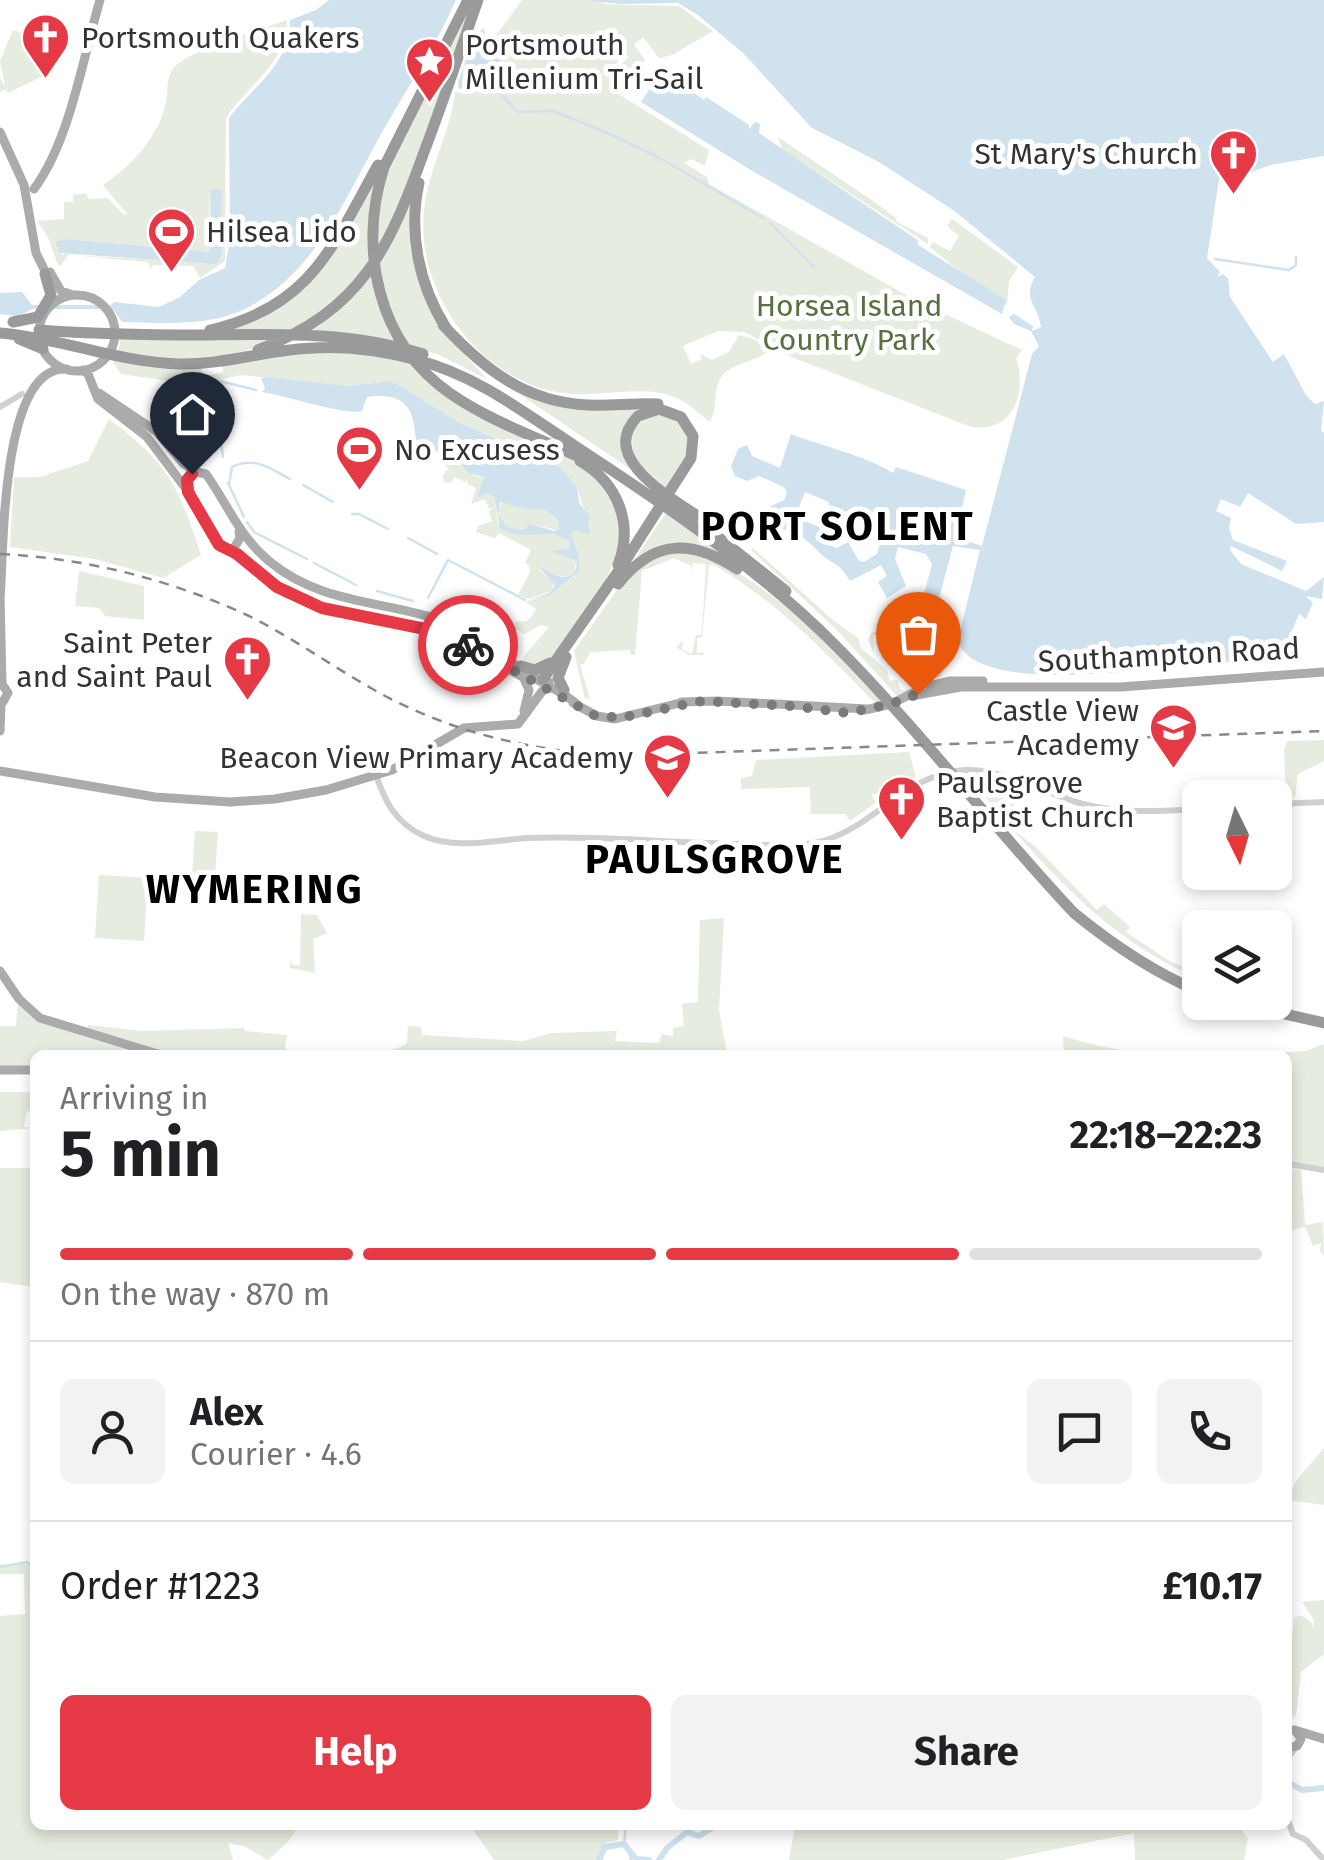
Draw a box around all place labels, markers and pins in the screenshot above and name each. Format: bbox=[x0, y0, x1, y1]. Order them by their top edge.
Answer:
church icon: Portsmouth Quakers bbox=[20, 12, 72, 80]
place label: Portsmouth Quakers bbox=[81, 20, 360, 56]
place label: Portsmouth Millenium Tri-Sail bbox=[465, 27, 703, 97]
place icon: Portsmouth Millenium Tri-Sail bbox=[404, 36, 456, 104]
church icon: St Mary's Church bbox=[1207, 128, 1259, 196]
place label: St Mary's Church bbox=[975, 136, 1198, 172]
sports icon: Hilsea Lido bbox=[145, 206, 197, 274]
place label: Hilsea Lido bbox=[206, 214, 357, 250]
pin bbox=[150, 372, 235, 475]
sports icon: No Excusess bbox=[333, 424, 385, 492]
place label: No Excusess bbox=[394, 432, 560, 468]
pin bbox=[876, 592, 961, 695]
place label: Saint Peter and Saint Paul bbox=[16, 625, 212, 695]
church icon: Saint Peter and Saint Paul bbox=[221, 634, 273, 702]
place label: Castle View Academy bbox=[986, 693, 1139, 763]
school or university icon: Castle View Academy bbox=[1148, 702, 1200, 770]
school or university icon: Beacon View Primary Academy bbox=[642, 732, 694, 800]
place label: Beacon View Primary Academy bbox=[219, 740, 633, 776]
place label: Paulsgrove Baptist Church bbox=[936, 765, 1135, 835]
church icon: Paulsgrove Baptist Church bbox=[875, 774, 927, 842]

